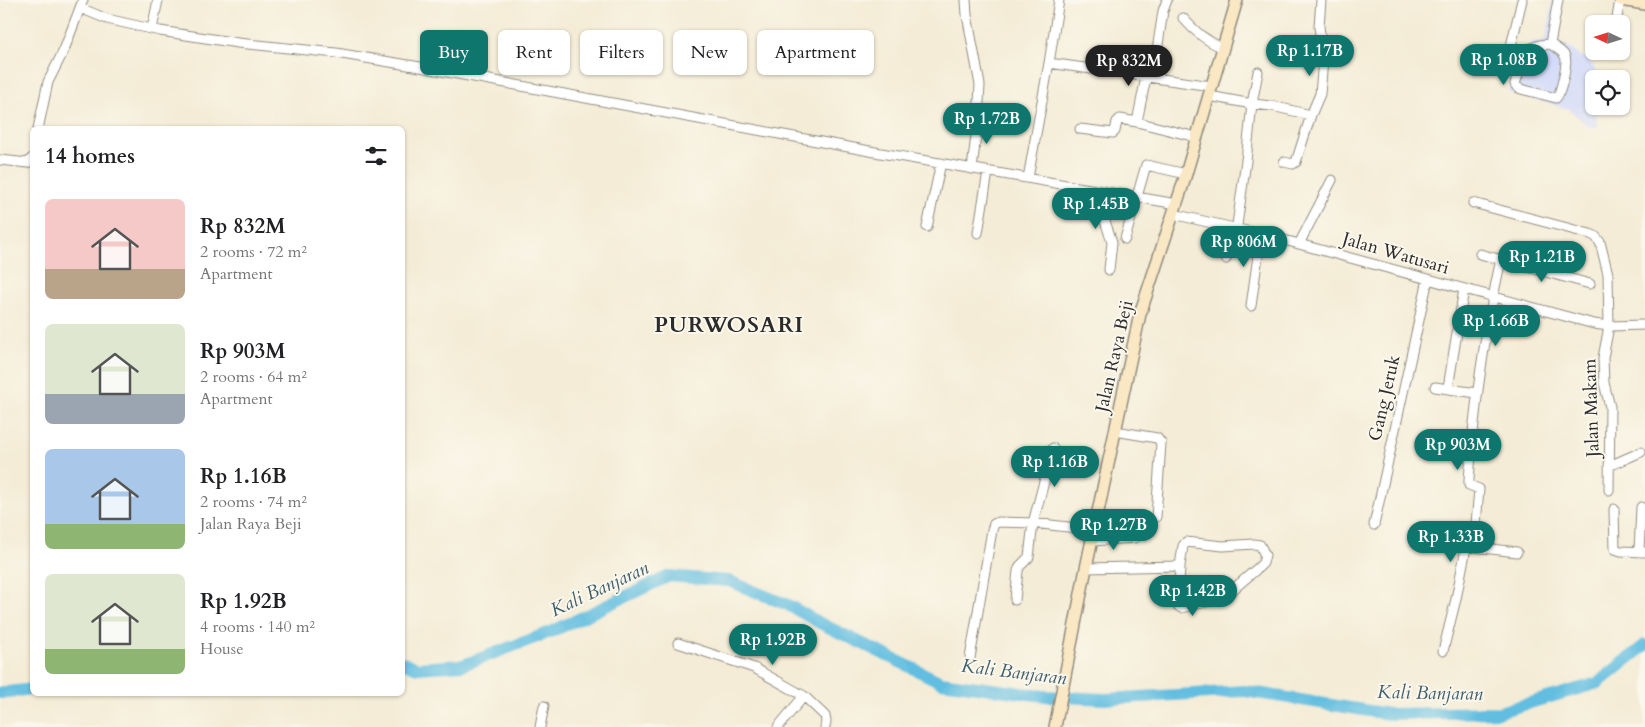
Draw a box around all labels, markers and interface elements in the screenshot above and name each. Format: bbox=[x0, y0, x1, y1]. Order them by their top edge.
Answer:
north arrow bbox=[1585, 15, 1630, 60]
map controls bbox=[1585, 15, 1630, 115]
chip: Buy bbox=[420, 30, 488, 75]
chip: Rent bbox=[498, 30, 570, 75]
chip: Filters bbox=[580, 30, 663, 75]
chip: New bbox=[673, 30, 747, 75]
chip: Apartment bbox=[757, 30, 874, 75]
pin: Rp 1.17B bbox=[1258, 34, 1362, 77]
text: Rp 1.17B bbox=[1277, 40, 1343, 62]
pin: Rp 832M bbox=[1083, 44, 1175, 87]
pin: Rp 1.08B bbox=[1452, 44, 1556, 86]
text: Rp 1.08B bbox=[1471, 49, 1537, 71]
text: Rp 832M bbox=[1096, 50, 1162, 72]
button: locate bbox=[1585, 70, 1630, 115]
pin: Rp 1.72B bbox=[935, 102, 1039, 145]
text: Rp 1.72B bbox=[954, 108, 1020, 130]
text: 14 homes bbox=[45, 142, 135, 171]
icon: filters bbox=[362, 142, 390, 170]
pin: Rp 1.45B bbox=[1044, 188, 1148, 230]
text: Rp 1.45B bbox=[1063, 193, 1129, 215]
text: Rp 832M bbox=[200, 212, 286, 241]
icon: home bbox=[85, 219, 145, 279]
street label: Jalan Watusari bbox=[1337, 225, 1452, 281]
pin: Rp 806M bbox=[1198, 226, 1290, 268]
text: Rp 806M bbox=[1211, 231, 1277, 253]
pin: Rp 1.21B bbox=[1490, 240, 1594, 283]
text: 2 rooms · 72 m² bbox=[200, 241, 307, 263]
text: Rp 1.21B bbox=[1509, 246, 1575, 268]
text: Apartment bbox=[200, 263, 273, 285]
street label: Jalan Raya Beji bbox=[1089, 298, 1140, 417]
pin: Rp 1.66B bbox=[1444, 304, 1548, 347]
district label: PURWOSARI bbox=[654, 310, 804, 340]
text: Rp 1.66B bbox=[1463, 310, 1529, 332]
text: Rp 903M bbox=[200, 337, 286, 366]
icon: home bbox=[85, 344, 145, 404]
street label: Gang Jeruk bbox=[1362, 352, 1407, 444]
street label: Jalan Makam bbox=[1577, 357, 1606, 461]
text: 2 rooms · 64 m² bbox=[200, 366, 307, 388]
text: Apartment bbox=[200, 388, 273, 410]
pin: Rp 903M bbox=[1412, 428, 1504, 471]
text: Rp 903M bbox=[1425, 434, 1491, 456]
pin: Rp 1.16B bbox=[1003, 446, 1107, 488]
text: Rp 1.16B bbox=[1022, 451, 1088, 473]
text: Rp 1.16B bbox=[200, 462, 287, 491]
icon: home bbox=[85, 469, 145, 529]
text: 2 rooms · 74 m² bbox=[200, 491, 307, 513]
pin: Rp 1.27B bbox=[1062, 508, 1166, 551]
text: Jalan Raya Beji bbox=[200, 513, 302, 535]
text: Rp 1.27B bbox=[1081, 514, 1147, 536]
pin: Rp 1.33B bbox=[1399, 520, 1503, 563]
text: Rp 1.33B bbox=[1418, 526, 1484, 548]
water label: Kali Banjaran bbox=[546, 554, 653, 623]
pin: Rp 1.42B bbox=[1141, 574, 1245, 617]
text: Rp 1.42B bbox=[1160, 580, 1226, 602]
text: Rp 1.92B bbox=[200, 587, 287, 616]
icon: home bbox=[85, 594, 145, 654]
text: 4 rooms · 140 m² bbox=[200, 616, 315, 638]
pin: Rp 1.92B bbox=[721, 624, 825, 666]
text: Rp 1.92B bbox=[740, 629, 806, 651]
text: House bbox=[200, 638, 243, 660]
water label: Kali Banjaran bbox=[960, 653, 1069, 691]
water label: Kali Banjaran bbox=[1377, 679, 1484, 707]

